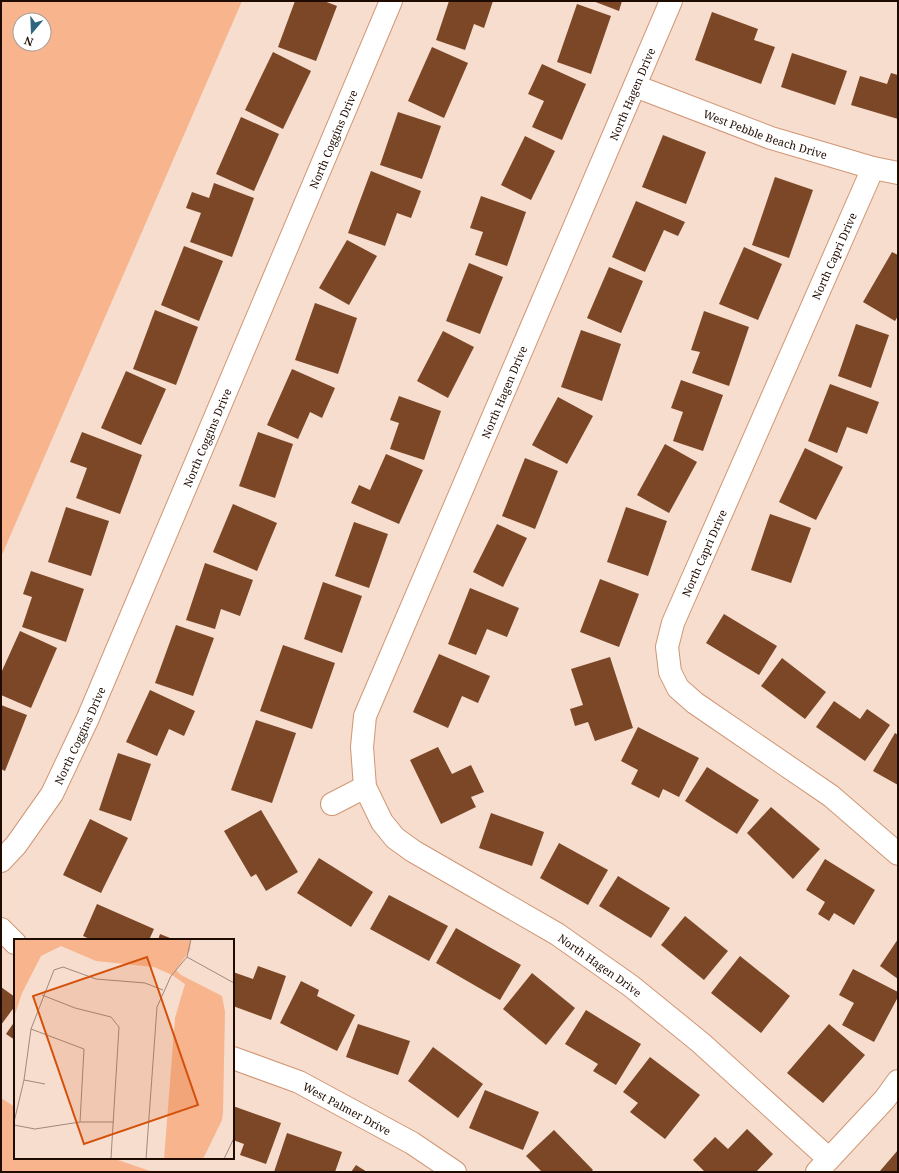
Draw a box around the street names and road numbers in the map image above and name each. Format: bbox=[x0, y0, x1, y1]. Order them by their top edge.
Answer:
street label: North Hagen Drive bbox=[606, 45, 658, 143]
street label: North Coggins Drive bbox=[305, 87, 360, 191]
street label: West Pebble Beach Drive bbox=[701, 105, 829, 162]
street label: North Capri Drive bbox=[808, 210, 860, 302]
street label: North Hagen Drive bbox=[478, 343, 530, 441]
street label: North Coggins Drive bbox=[179, 386, 234, 489]
street label: North Capri Drive bbox=[678, 507, 730, 599]
street label: North Coggins Drive bbox=[50, 684, 108, 787]
street label: North Hagen Drive bbox=[555, 930, 645, 1000]
street label: West Palmer Drive bbox=[300, 1078, 394, 1138]

